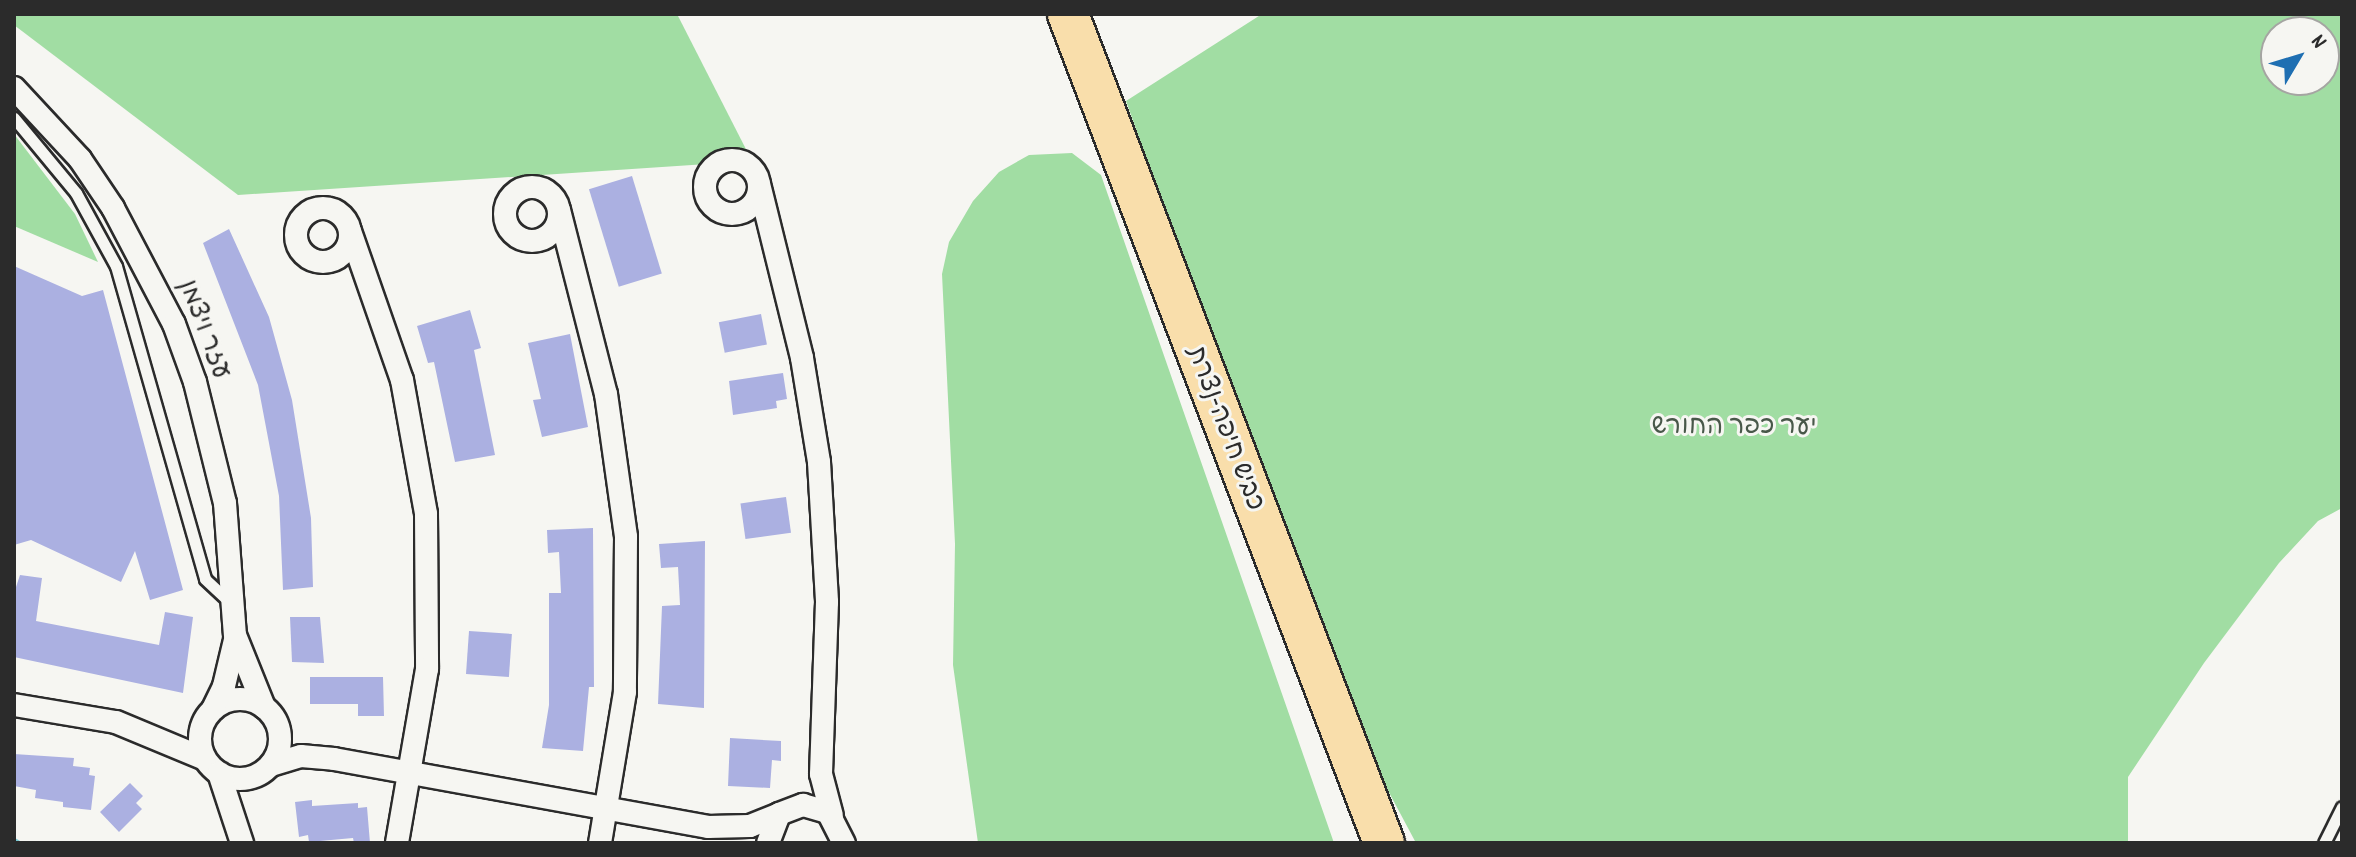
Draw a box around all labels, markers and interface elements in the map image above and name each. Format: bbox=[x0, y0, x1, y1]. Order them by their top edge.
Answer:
north arrow bbox=[2260, 16, 2340, 96]
text: N bbox=[2302, 28, 2333, 56]
street label: עזר ויצמן bbox=[170, 276, 236, 384]
street label: כביש חיפה-נצרת bbox=[1178, 343, 1270, 515]
park label: יער כפר החורש bbox=[1652, 412, 1816, 444]

